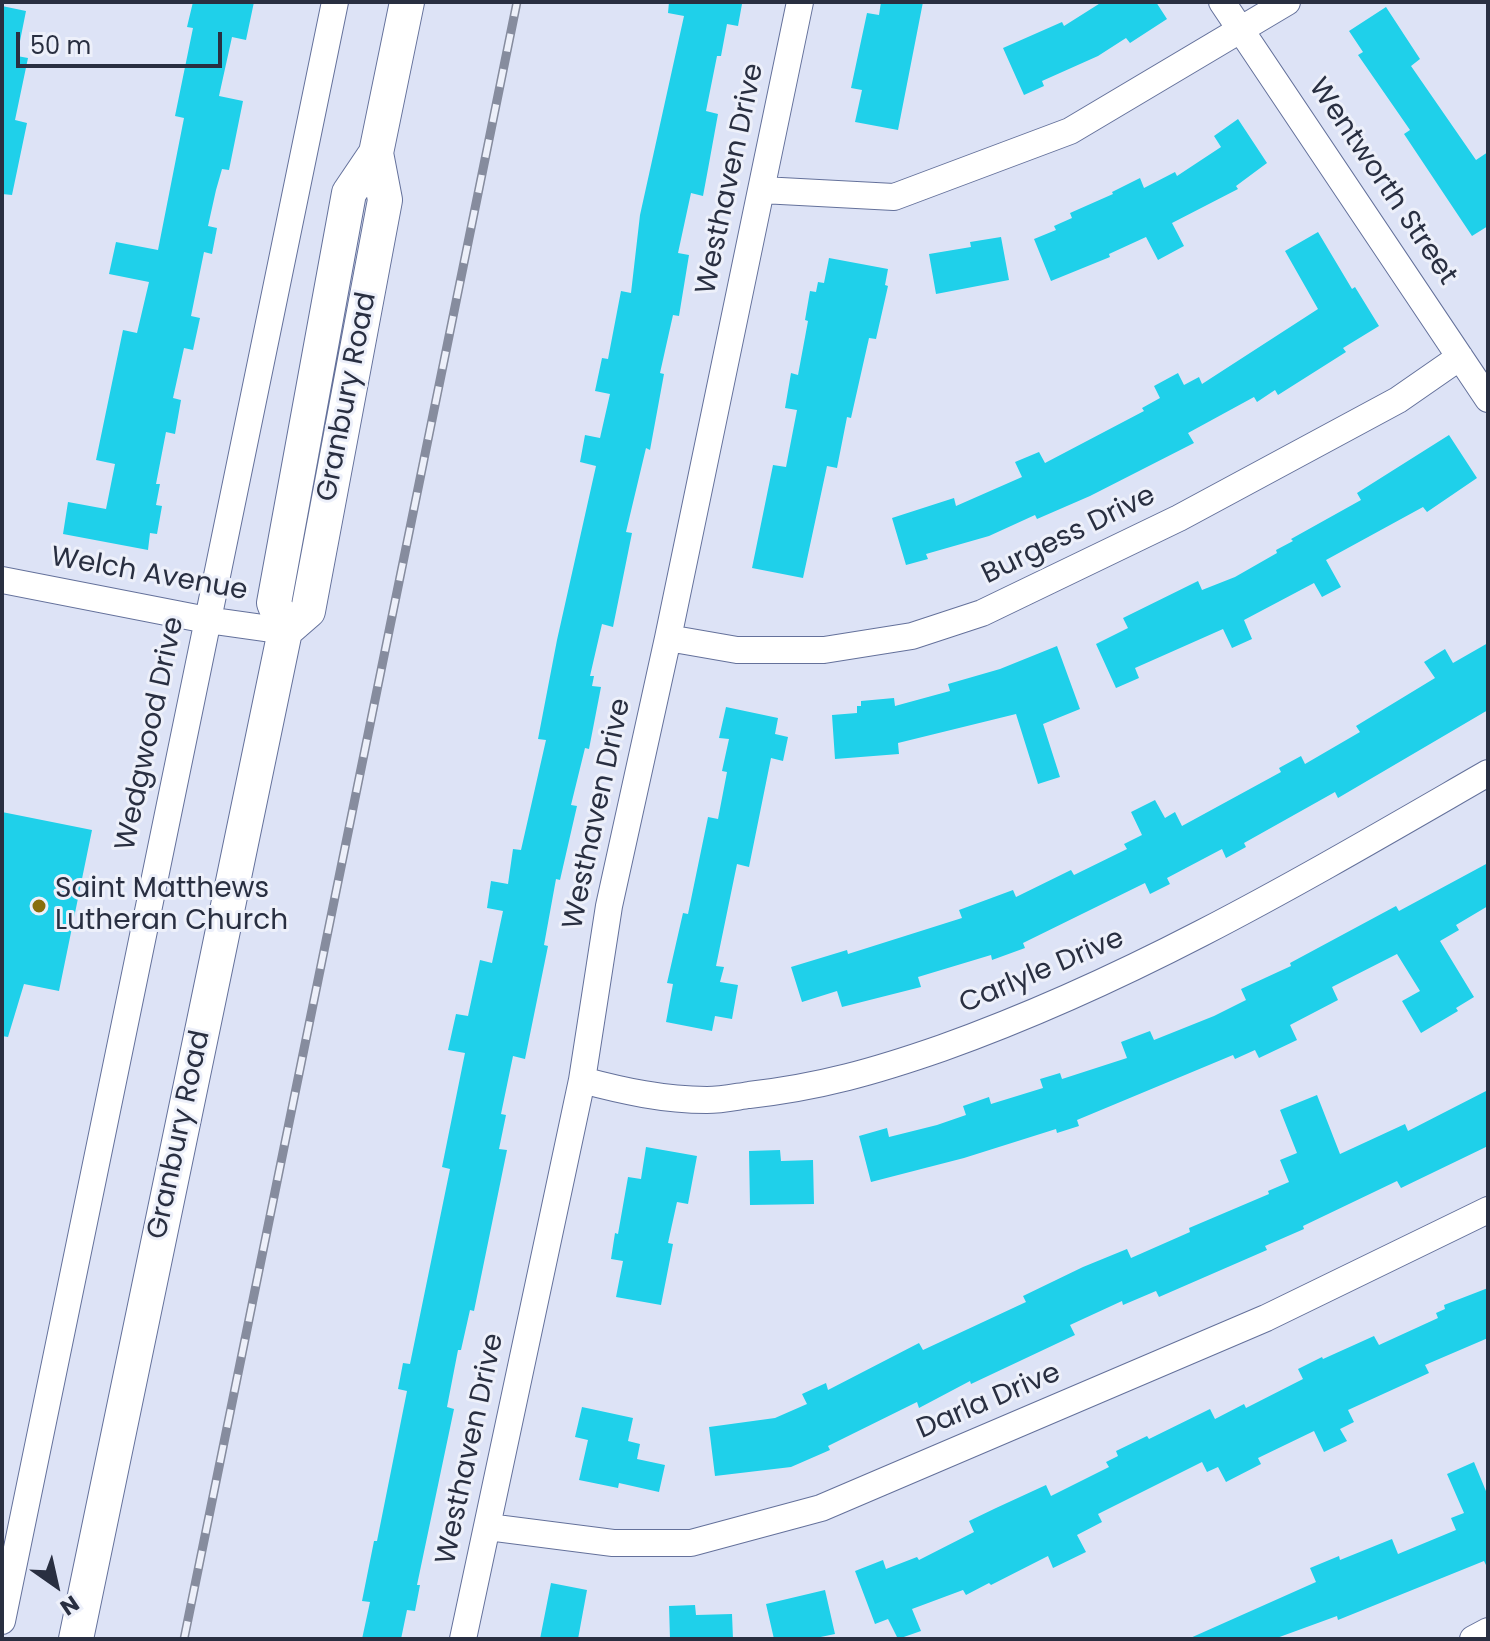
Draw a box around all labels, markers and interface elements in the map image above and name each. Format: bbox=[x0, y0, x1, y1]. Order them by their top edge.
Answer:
scale bar bbox=[20, 16, 226, 66]
text: 50 m bbox=[30, 29, 91, 62]
street label: Westhaven Drive bbox=[690, 61, 772, 297]
street label: Wentworth Street bbox=[1300, 72, 1464, 292]
street label: Granbury Road bbox=[311, 290, 385, 504]
street label: Burgess Drive bbox=[977, 480, 1161, 592]
street label: Welch Avenue bbox=[48, 541, 250, 609]
street label: Wedgwood Drive bbox=[110, 614, 192, 854]
street label: Westhaven Drive bbox=[557, 696, 639, 932]
place label: Saint Matthews Lutheran Church bbox=[55, 873, 288, 939]
marker: Saint Matthews Lutheran Church bbox=[30, 897, 48, 915]
street label: Carlyle Drive bbox=[955, 922, 1129, 1022]
street label: Granbury Road bbox=[141, 1028, 219, 1242]
street label: Westhaven Drive bbox=[430, 1331, 512, 1567]
street label: Darla Drive bbox=[912, 1357, 1066, 1447]
north arrow bbox=[16, 1545, 96, 1625]
text: N bbox=[54, 1588, 85, 1623]

